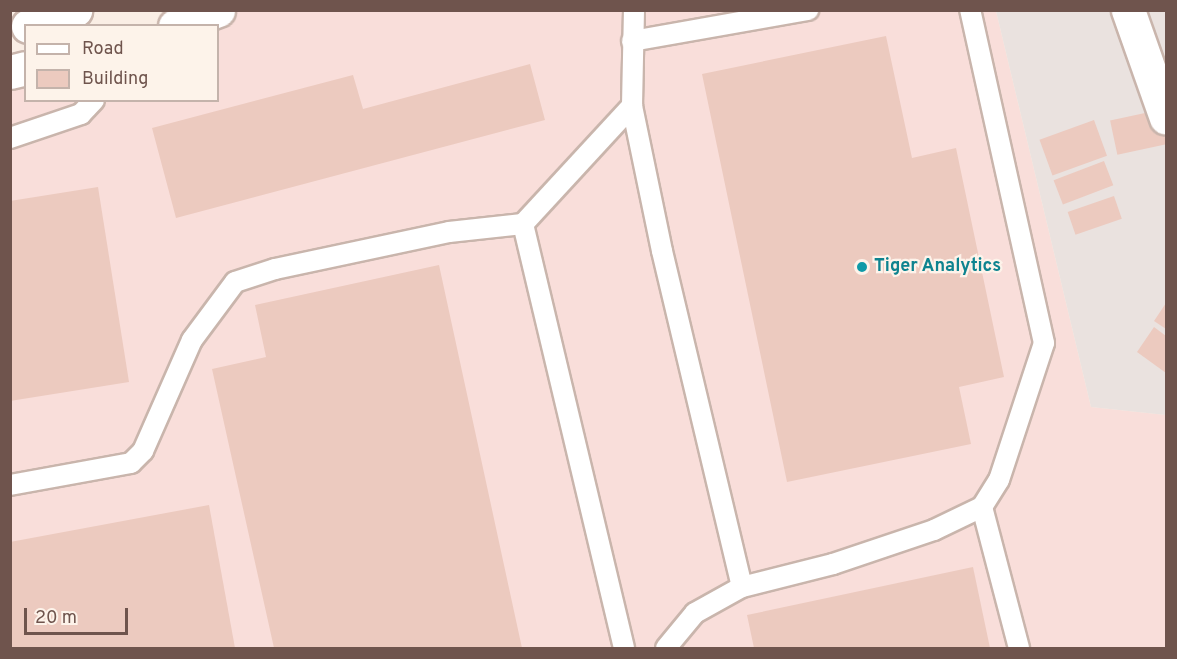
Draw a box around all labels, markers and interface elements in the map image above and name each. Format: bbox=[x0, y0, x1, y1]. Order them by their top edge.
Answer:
legend bbox=[24, 24, 219, 102]
text: Road bbox=[82, 38, 124, 61]
text: Building bbox=[82, 68, 148, 91]
place label: Tiger Analytics bbox=[874, 256, 1002, 278]
marker: Tiger Analytics bbox=[855, 260, 869, 274]
scale bar bbox=[27, 596, 130, 634]
text: 20 m bbox=[35, 607, 77, 630]

